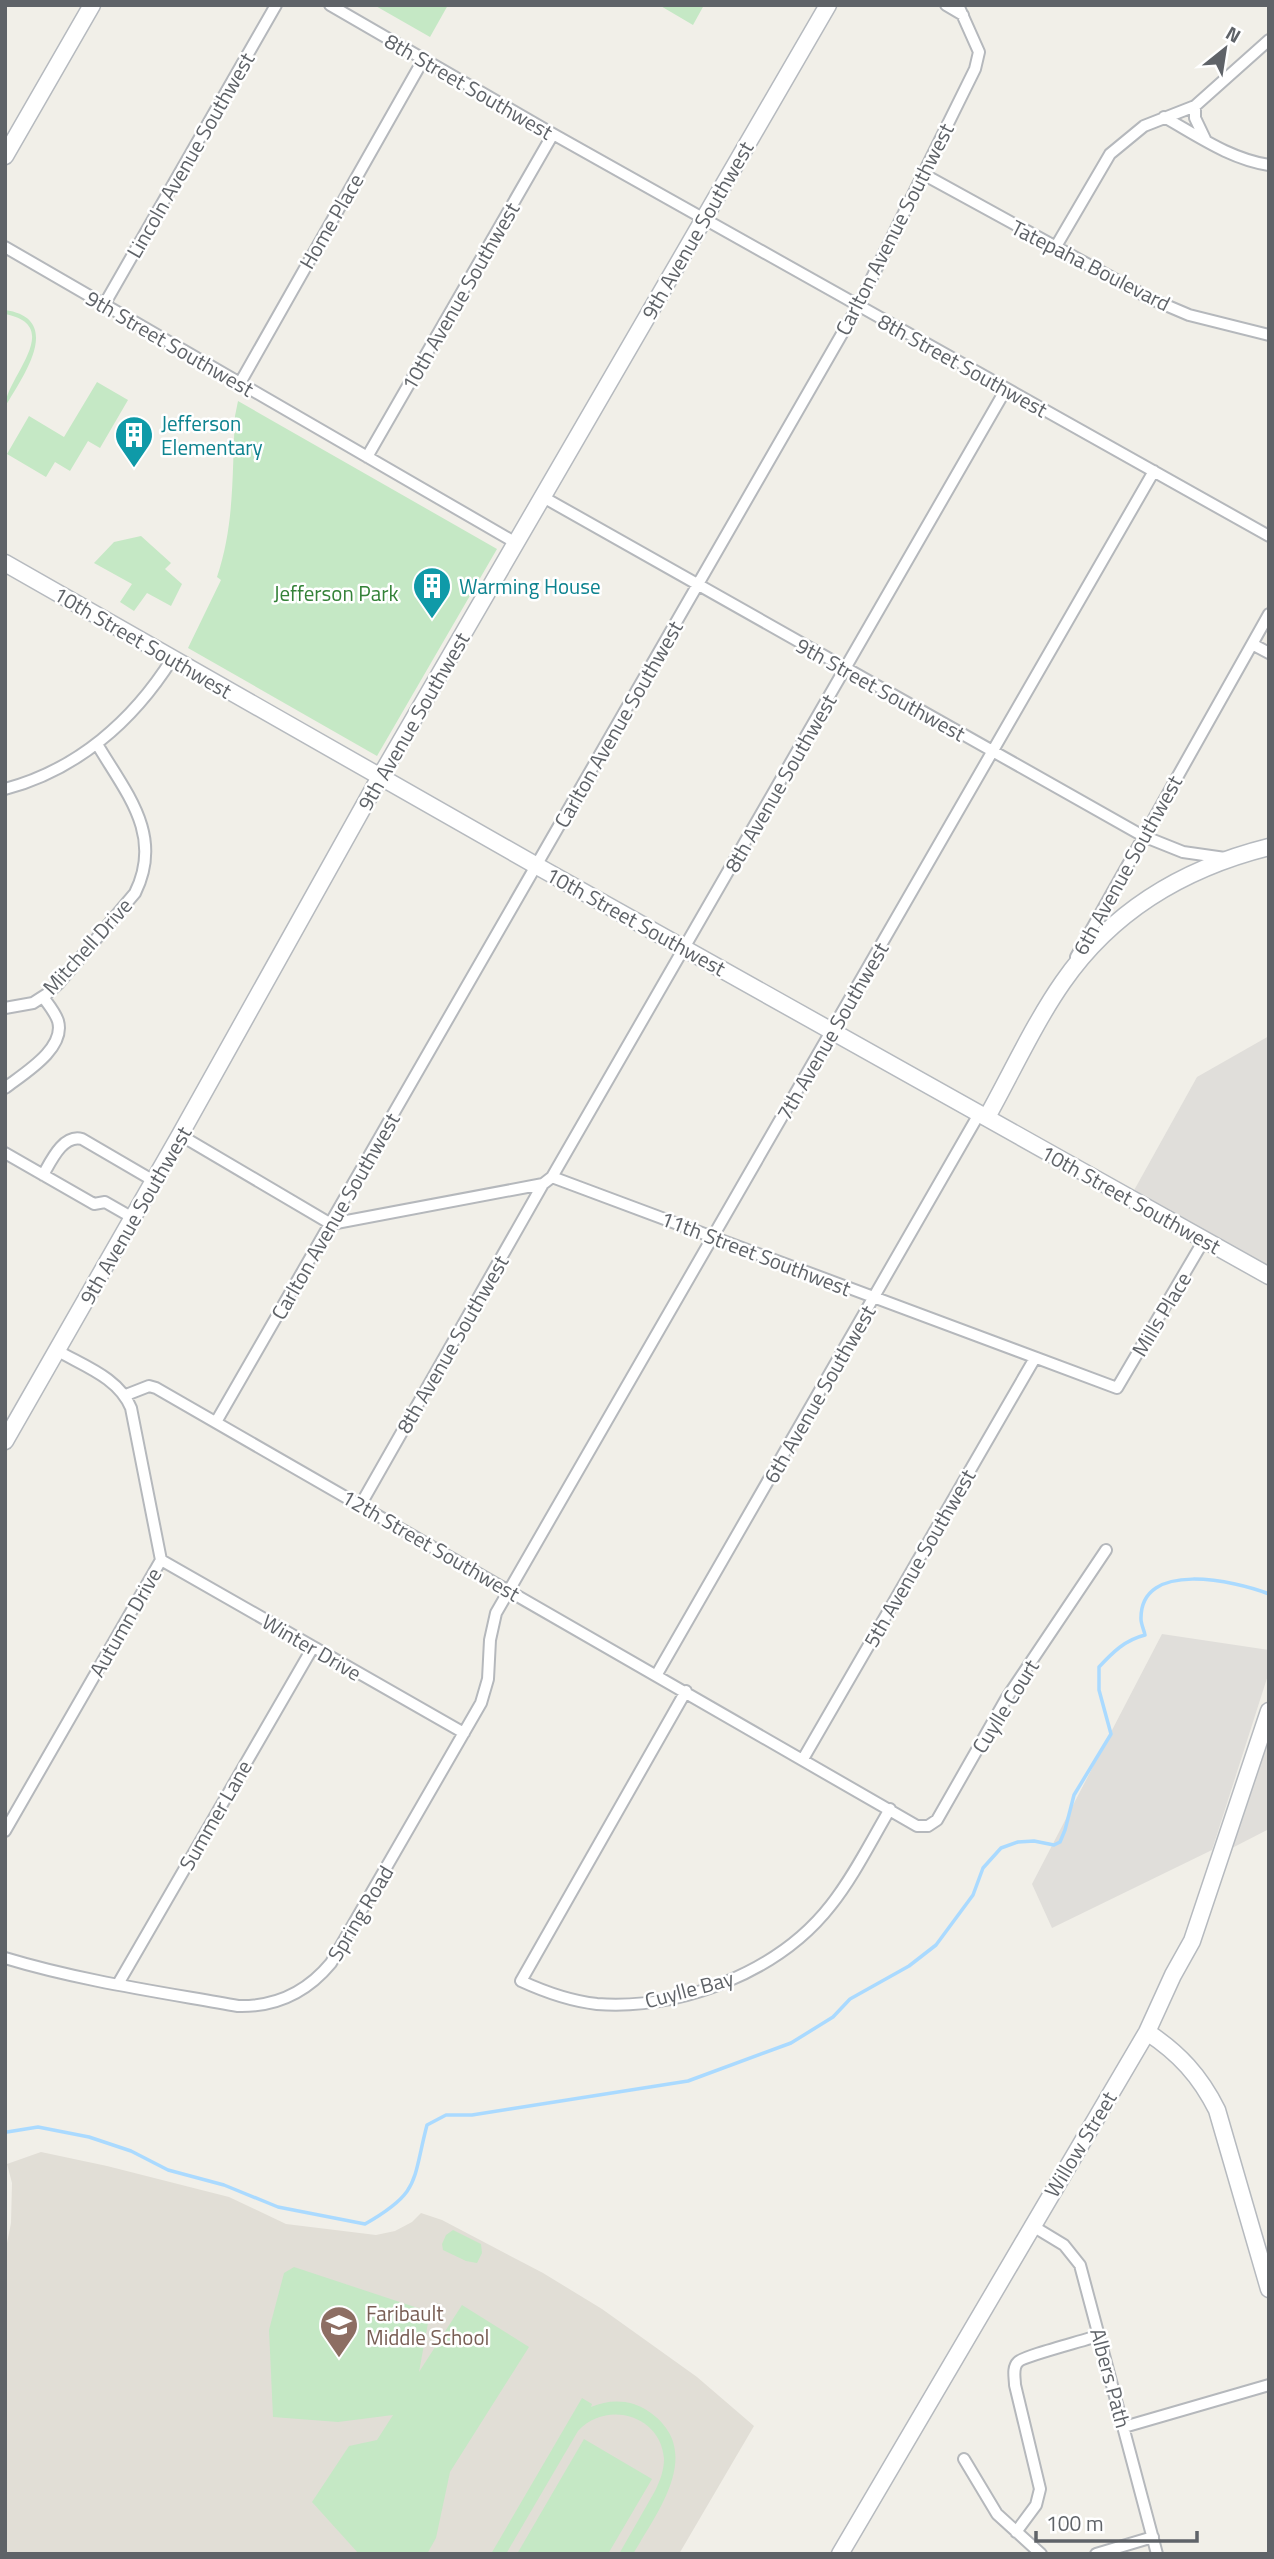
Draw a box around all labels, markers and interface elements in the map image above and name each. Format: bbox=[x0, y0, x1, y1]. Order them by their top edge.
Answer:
north arrow bbox=[1190, 14, 1260, 84]
text: N bbox=[1221, 18, 1247, 50]
street label: 8th Street Southwest bbox=[379, 25, 560, 148]
street label: Lincoln Avenue Southwest bbox=[118, 46, 262, 264]
street label: Carlton Avenue Southwest bbox=[827, 117, 962, 341]
street label: 9th Avenue Southwest bbox=[633, 134, 761, 325]
street label: Home Place bbox=[291, 167, 371, 275]
street label: 10th Avenue Southwest bbox=[393, 195, 527, 396]
street label: Tatepaha Boulevard bbox=[1006, 211, 1176, 319]
street label: 9th Street Southwest bbox=[80, 282, 261, 405]
street label: 8th Street Southwest bbox=[872, 305, 1054, 425]
place label: Jefferson Elementary bbox=[161, 407, 263, 463]
building icon: Jefferson Elementary bbox=[113, 414, 155, 469]
building icon: Warming House bbox=[411, 565, 453, 620]
place label: Warming House bbox=[459, 570, 601, 602]
park label: Jefferson Park bbox=[273, 577, 399, 609]
street label: 10th Street Southwest bbox=[48, 578, 239, 707]
street label: Carlton Avenue Southwest bbox=[546, 614, 691, 834]
street label: 9th Avenue Southwest bbox=[349, 625, 477, 816]
street label: 9th Street Southwest bbox=[790, 629, 972, 749]
street label: 8th Avenue Southwest bbox=[716, 687, 844, 878]
street label: 6th Avenue Southwest bbox=[1064, 769, 1190, 961]
street label: 10th Street Southwest bbox=[540, 858, 732, 984]
street label: Mitchell Drive bbox=[35, 890, 139, 1002]
street label: 7th Avenue Southwest bbox=[768, 935, 896, 1126]
street label: Carlton Avenue Southwest bbox=[263, 1106, 408, 1326]
street label: 9th Avenue Southwest bbox=[71, 1119, 199, 1310]
street label: 10th Street Southwest bbox=[1035, 1136, 1227, 1262]
street label: 11th Street Southwest bbox=[656, 1202, 856, 1304]
street label: 8th Avenue Southwest bbox=[388, 1248, 516, 1439]
street label: Mills Place bbox=[1123, 1266, 1199, 1362]
street label: 6th Avenue Southwest bbox=[755, 1298, 883, 1489]
street label: 5th Avenue Southwest bbox=[855, 1462, 983, 1653]
street label: 12th Street Southwest bbox=[336, 1481, 527, 1610]
street label: Autumn Drive bbox=[81, 1561, 169, 1683]
street label: Winter Drive bbox=[256, 1606, 368, 1688]
street label: Cuylle Court bbox=[963, 1652, 1047, 1759]
street label: Summer Lane bbox=[170, 1754, 260, 1876]
street label: Spring Road bbox=[319, 1859, 401, 1967]
street label: Cuylle Bay bbox=[641, 1962, 737, 2016]
street label: Willow Street bbox=[1036, 2084, 1125, 2203]
place label: Faribault Middle School bbox=[366, 2297, 489, 2353]
school or university icon: Faribault Middle School bbox=[318, 2304, 360, 2359]
street label: Albers Path bbox=[1082, 2325, 1140, 2431]
scale bar bbox=[1036, 2500, 1197, 2544]
text: 100 m bbox=[1046, 2507, 1103, 2539]

